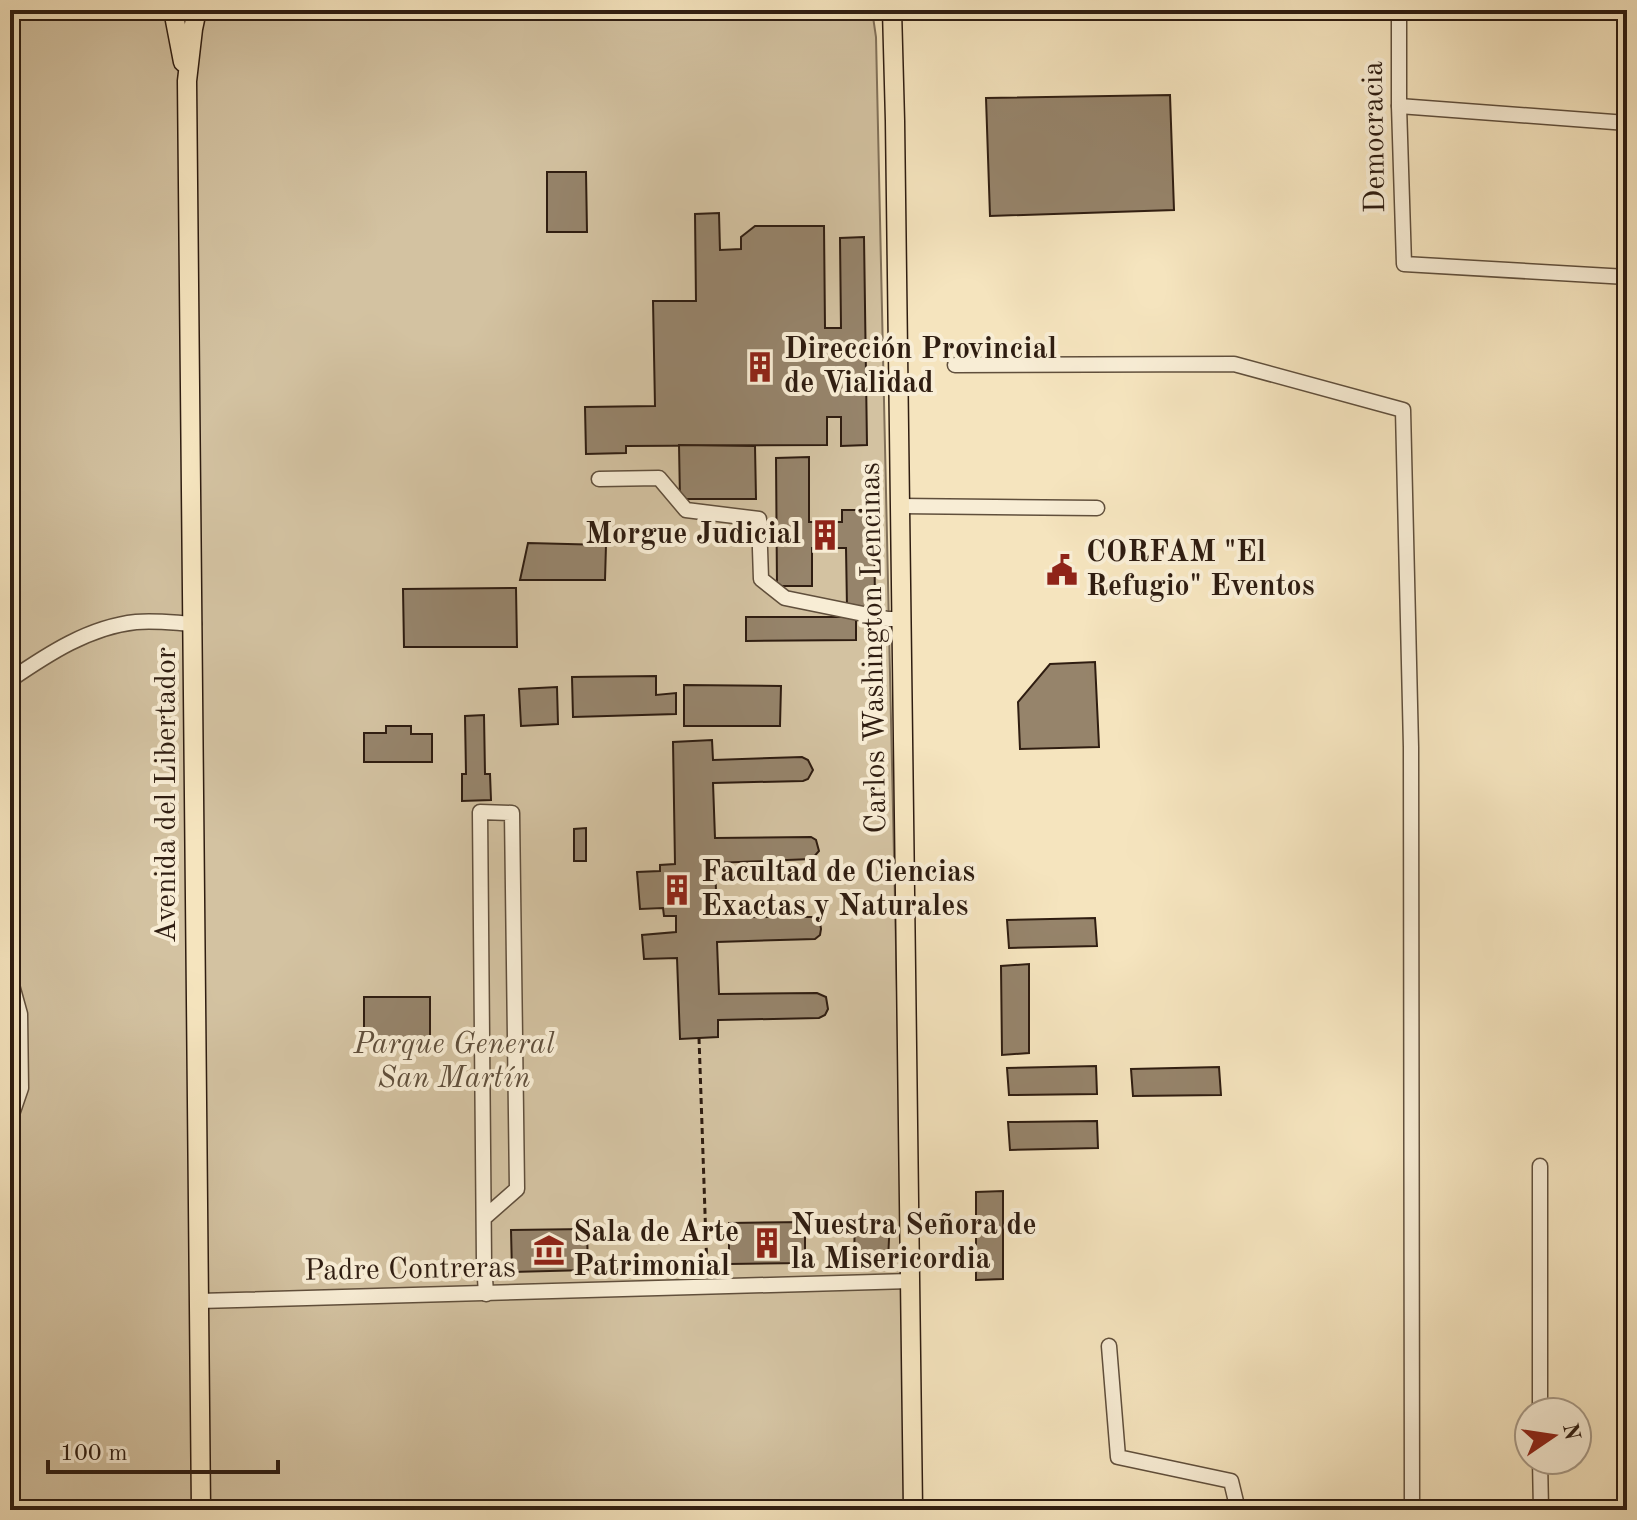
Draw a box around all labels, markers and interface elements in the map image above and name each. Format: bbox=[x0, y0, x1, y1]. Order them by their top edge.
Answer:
street label: Democracia bbox=[1359, 61, 1391, 213]
place label: Dirección Provincial de Vialidad bbox=[784, 335, 1057, 399]
building icon: Dirección Provincial de Vialidad bbox=[743, 350, 777, 384]
street label: Carlos Washington Lencinas bbox=[856, 462, 892, 834]
building icon: Morgue Judicial bbox=[808, 518, 842, 552]
place label: Morgue Judicial bbox=[585, 520, 801, 550]
place label: CORFAM "El Refugio" Eventos bbox=[1086, 538, 1315, 602]
public building icon: CORFAM "El Refugio" Eventos bbox=[1045, 553, 1079, 587]
street label: Avenida del Libertador bbox=[152, 647, 182, 943]
place label: Facultad de Ciencias Exactas y Naturales bbox=[701, 858, 975, 922]
building icon: Facultad de Ciencias Exactas y Naturales bbox=[660, 873, 694, 907]
park label: Parque General San Martín bbox=[352, 1030, 555, 1094]
place label: Nuestra Señora de la Misericordia bbox=[791, 1211, 1037, 1275]
place label: Sala de Arte Patrimonial bbox=[573, 1218, 739, 1282]
building icon: Nuestra Señora de la Misericordia bbox=[750, 1226, 784, 1260]
museum icon: Sala de Arte Patrimonial bbox=[532, 1233, 566, 1267]
street label: Padre Contreras bbox=[304, 1253, 516, 1287]
north arrow bbox=[1513, 1396, 1593, 1476]
text: N bbox=[1558, 1421, 1583, 1443]
scale bar bbox=[48, 1424, 278, 1474]
text: 100 m bbox=[60, 1442, 128, 1466]

